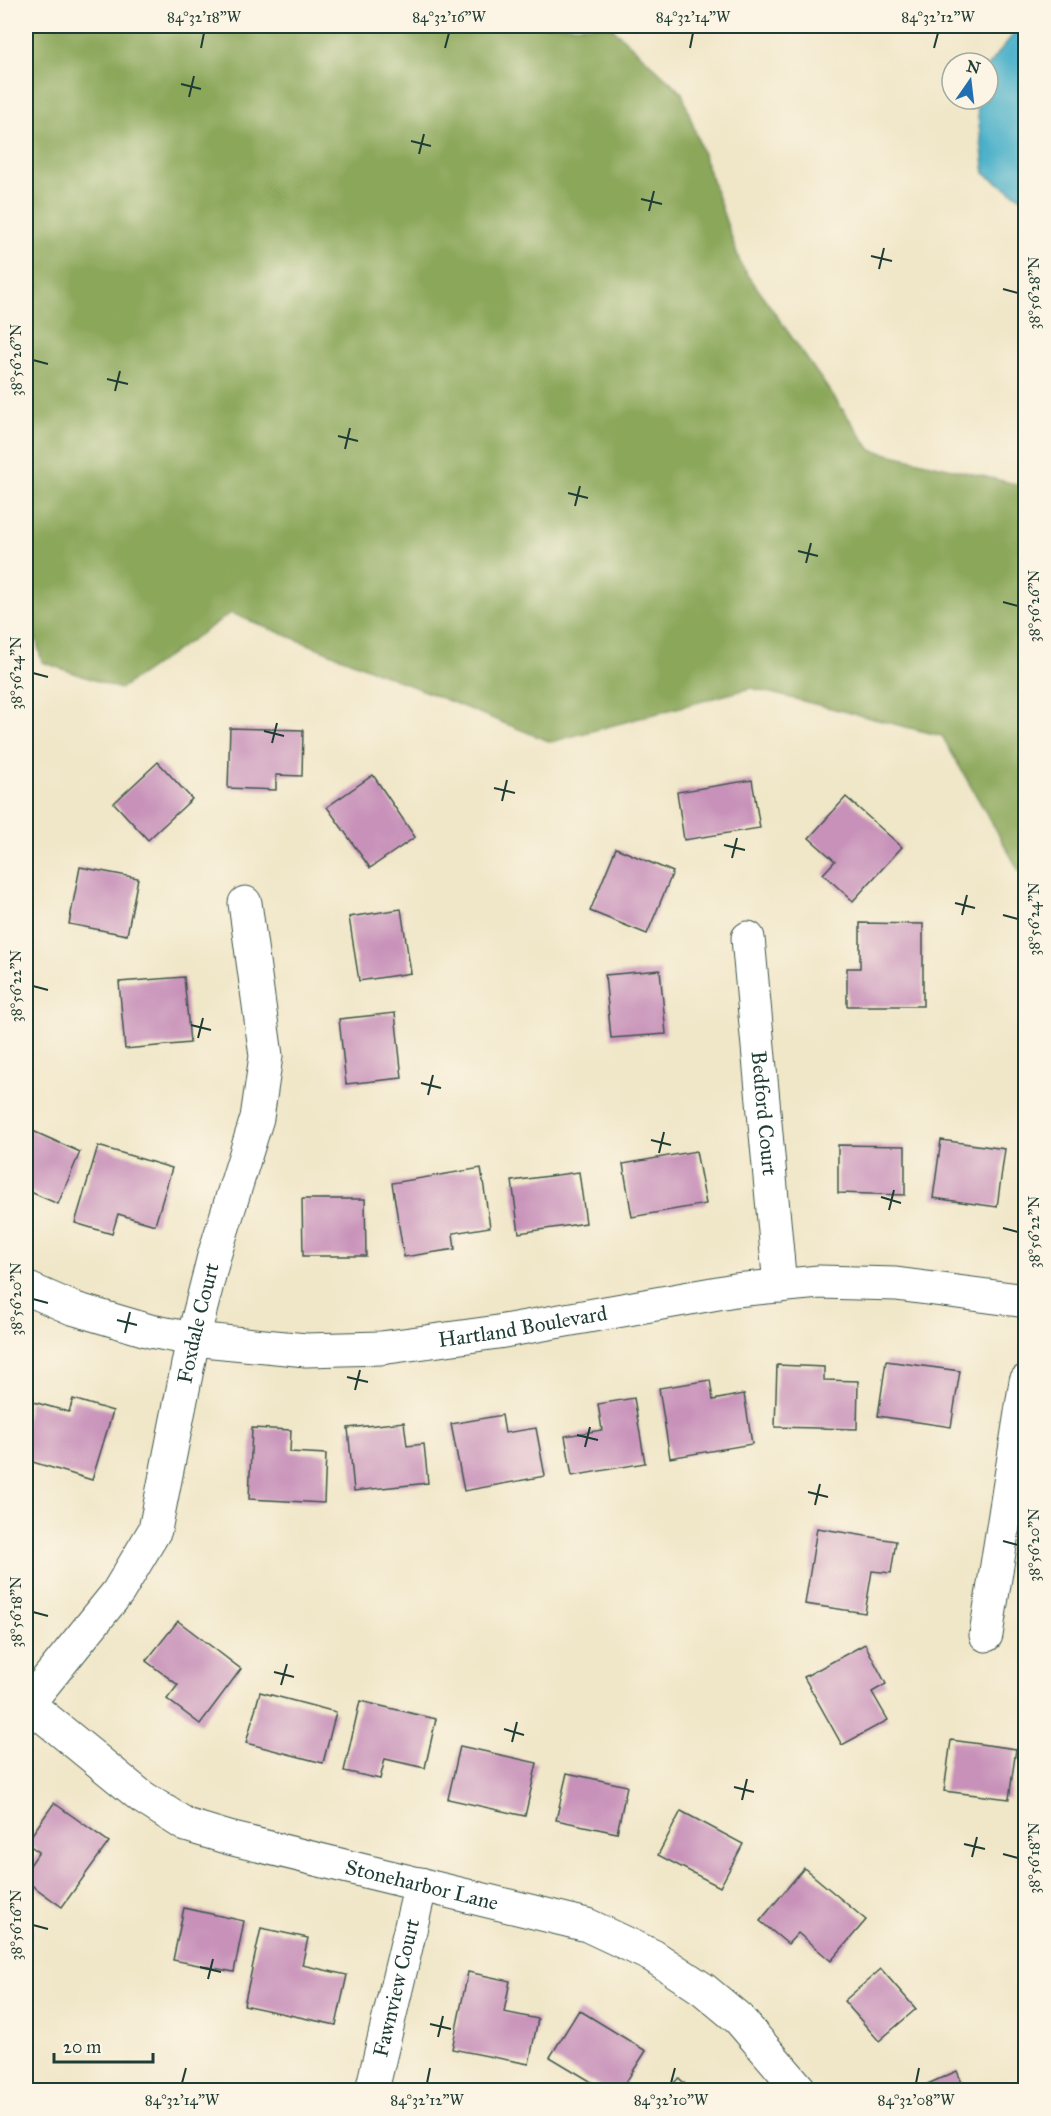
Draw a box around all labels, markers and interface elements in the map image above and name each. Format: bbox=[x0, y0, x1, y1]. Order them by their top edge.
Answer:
text: 84°32'18"W bbox=[167, 8, 242, 26]
text: 84°32'16"W bbox=[412, 8, 487, 26]
text: 84°32'14"W bbox=[656, 8, 731, 26]
text: 84°32'12"W bbox=[901, 8, 975, 26]
north arrow bbox=[940, 51, 1000, 111]
text: N bbox=[965, 56, 983, 78]
text: 38°56'28"N bbox=[1025, 256, 1043, 329]
text: 38°56'26"N bbox=[7, 323, 25, 396]
text: 38°56'26"N bbox=[1025, 569, 1043, 642]
text: 38°56'24"N bbox=[7, 636, 25, 710]
text: 38°56'24"N bbox=[1025, 882, 1043, 956]
text: 38°56'22"N bbox=[7, 950, 25, 1022]
street label: Bedford Court bbox=[745, 1050, 783, 1177]
text: 38°56'22"N bbox=[1025, 1196, 1043, 1268]
street label: Foxdale Court bbox=[171, 1260, 225, 1386]
text: 38°56'20"N bbox=[7, 1262, 25, 1336]
street label: Hartland Boulevard bbox=[437, 1300, 610, 1353]
text: 38°56'20"N bbox=[1025, 1508, 1043, 1582]
text: 38°56'18"N bbox=[7, 1576, 25, 1648]
text: 38°56'18"N bbox=[1025, 1822, 1043, 1894]
street label: Stoneharbor Lane bbox=[343, 1854, 501, 1916]
text: 38°56'16"N bbox=[7, 1889, 25, 1961]
street label: Fawnview Court bbox=[367, 1916, 425, 2060]
scale bar bbox=[54, 2026, 153, 2064]
text: 20 m bbox=[63, 2036, 101, 2058]
text: 84°32'14"W bbox=[145, 2091, 220, 2109]
text: 84°32'12"W bbox=[390, 2091, 464, 2109]
text: 84°32'10"W bbox=[634, 2091, 709, 2109]
text: 84°32'08"W bbox=[878, 2091, 955, 2109]

